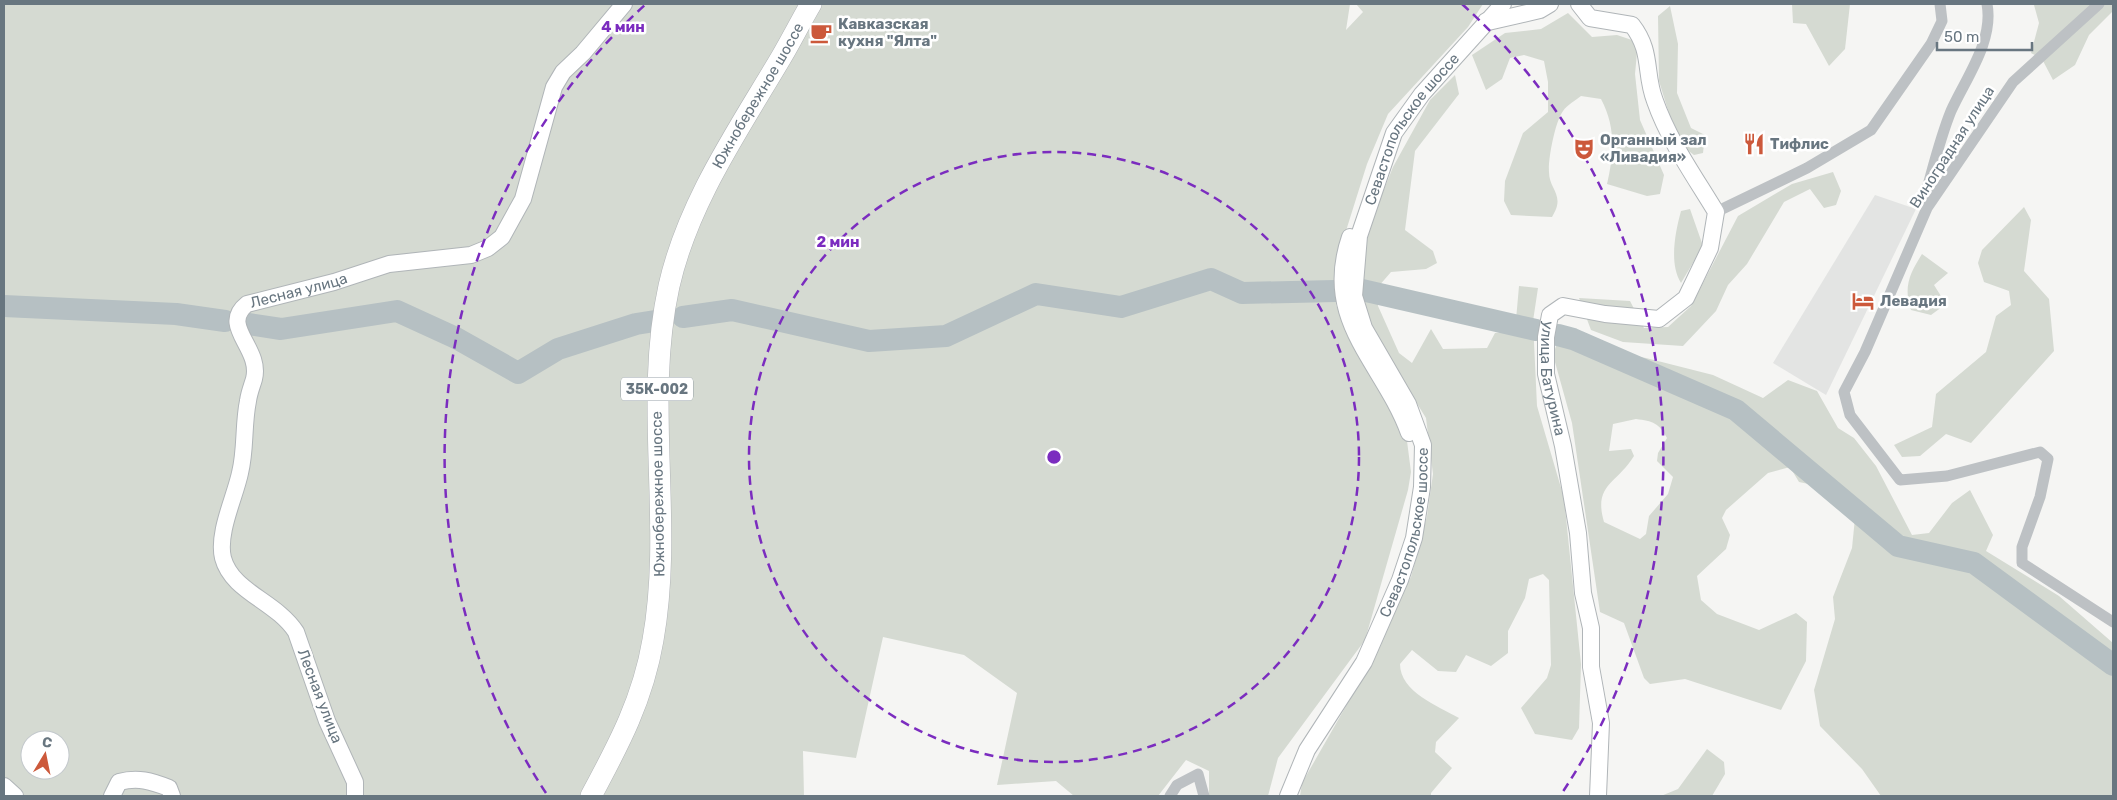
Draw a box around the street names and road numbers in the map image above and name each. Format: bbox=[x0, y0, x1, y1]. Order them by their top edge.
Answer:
street label: Южнобережное шоссе bbox=[708, 20, 808, 172]
street label: Севастопольское шоссе bbox=[1361, 50, 1463, 208]
street label: Виноградная улица bbox=[1906, 83, 1998, 211]
street label: Лесная улица bbox=[248, 269, 350, 312]
street label: улица Батурина bbox=[1537, 320, 1569, 438]
road number: 35К-002 bbox=[621, 378, 693, 400]
street label: Южнобережное шоссе bbox=[648, 411, 668, 577]
street label: Севастопольское шоссе bbox=[1376, 447, 1432, 620]
street label: Лесная улица bbox=[294, 646, 346, 746]

